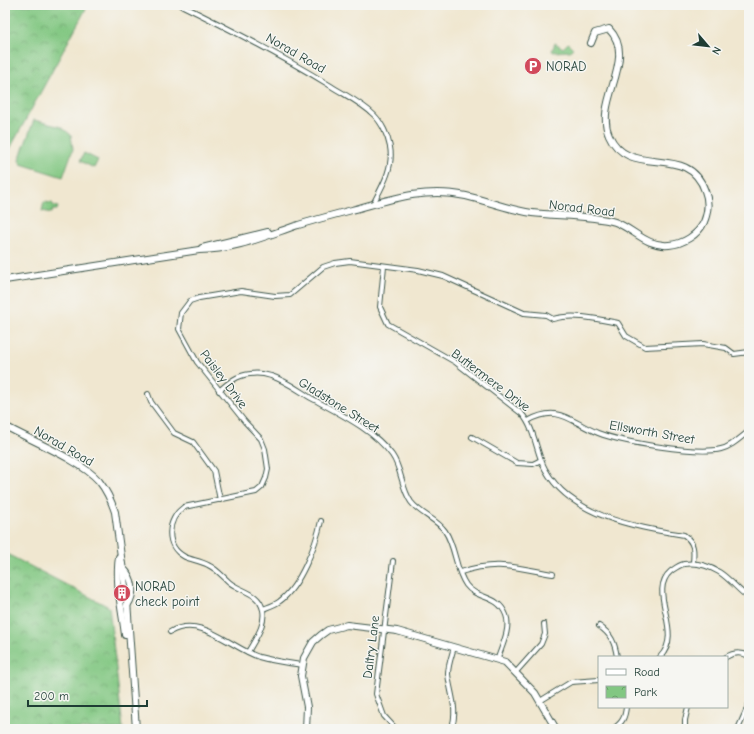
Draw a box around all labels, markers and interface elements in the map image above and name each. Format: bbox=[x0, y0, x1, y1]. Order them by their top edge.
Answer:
north arrow bbox=[688, 26, 728, 66]
street label: Norad Road bbox=[264, 30, 328, 76]
text: N bbox=[709, 44, 724, 57]
parking icon: NORAD bbox=[523, 56, 543, 76]
place label: NORAD bbox=[546, 59, 586, 74]
street label: Norad Road bbox=[548, 197, 616, 219]
street label: Buttermere Drive bbox=[449, 346, 534, 415]
street label: Paisley Drive bbox=[197, 347, 251, 412]
street label: Gladstone Street bbox=[296, 374, 383, 436]
street label: Ellsworth Street bbox=[608, 417, 697, 447]
street label: Norad Road bbox=[32, 423, 96, 469]
place label: NORAD check point bbox=[135, 579, 201, 609]
building icon: NORAD check point bbox=[112, 583, 132, 603]
street label: Daltry Lane bbox=[360, 614, 382, 679]
legend bbox=[598, 656, 728, 708]
text: Road bbox=[634, 665, 660, 679]
scale bar bbox=[28, 682, 147, 708]
text: Park bbox=[634, 685, 657, 699]
text: 200 m bbox=[34, 689, 69, 703]

